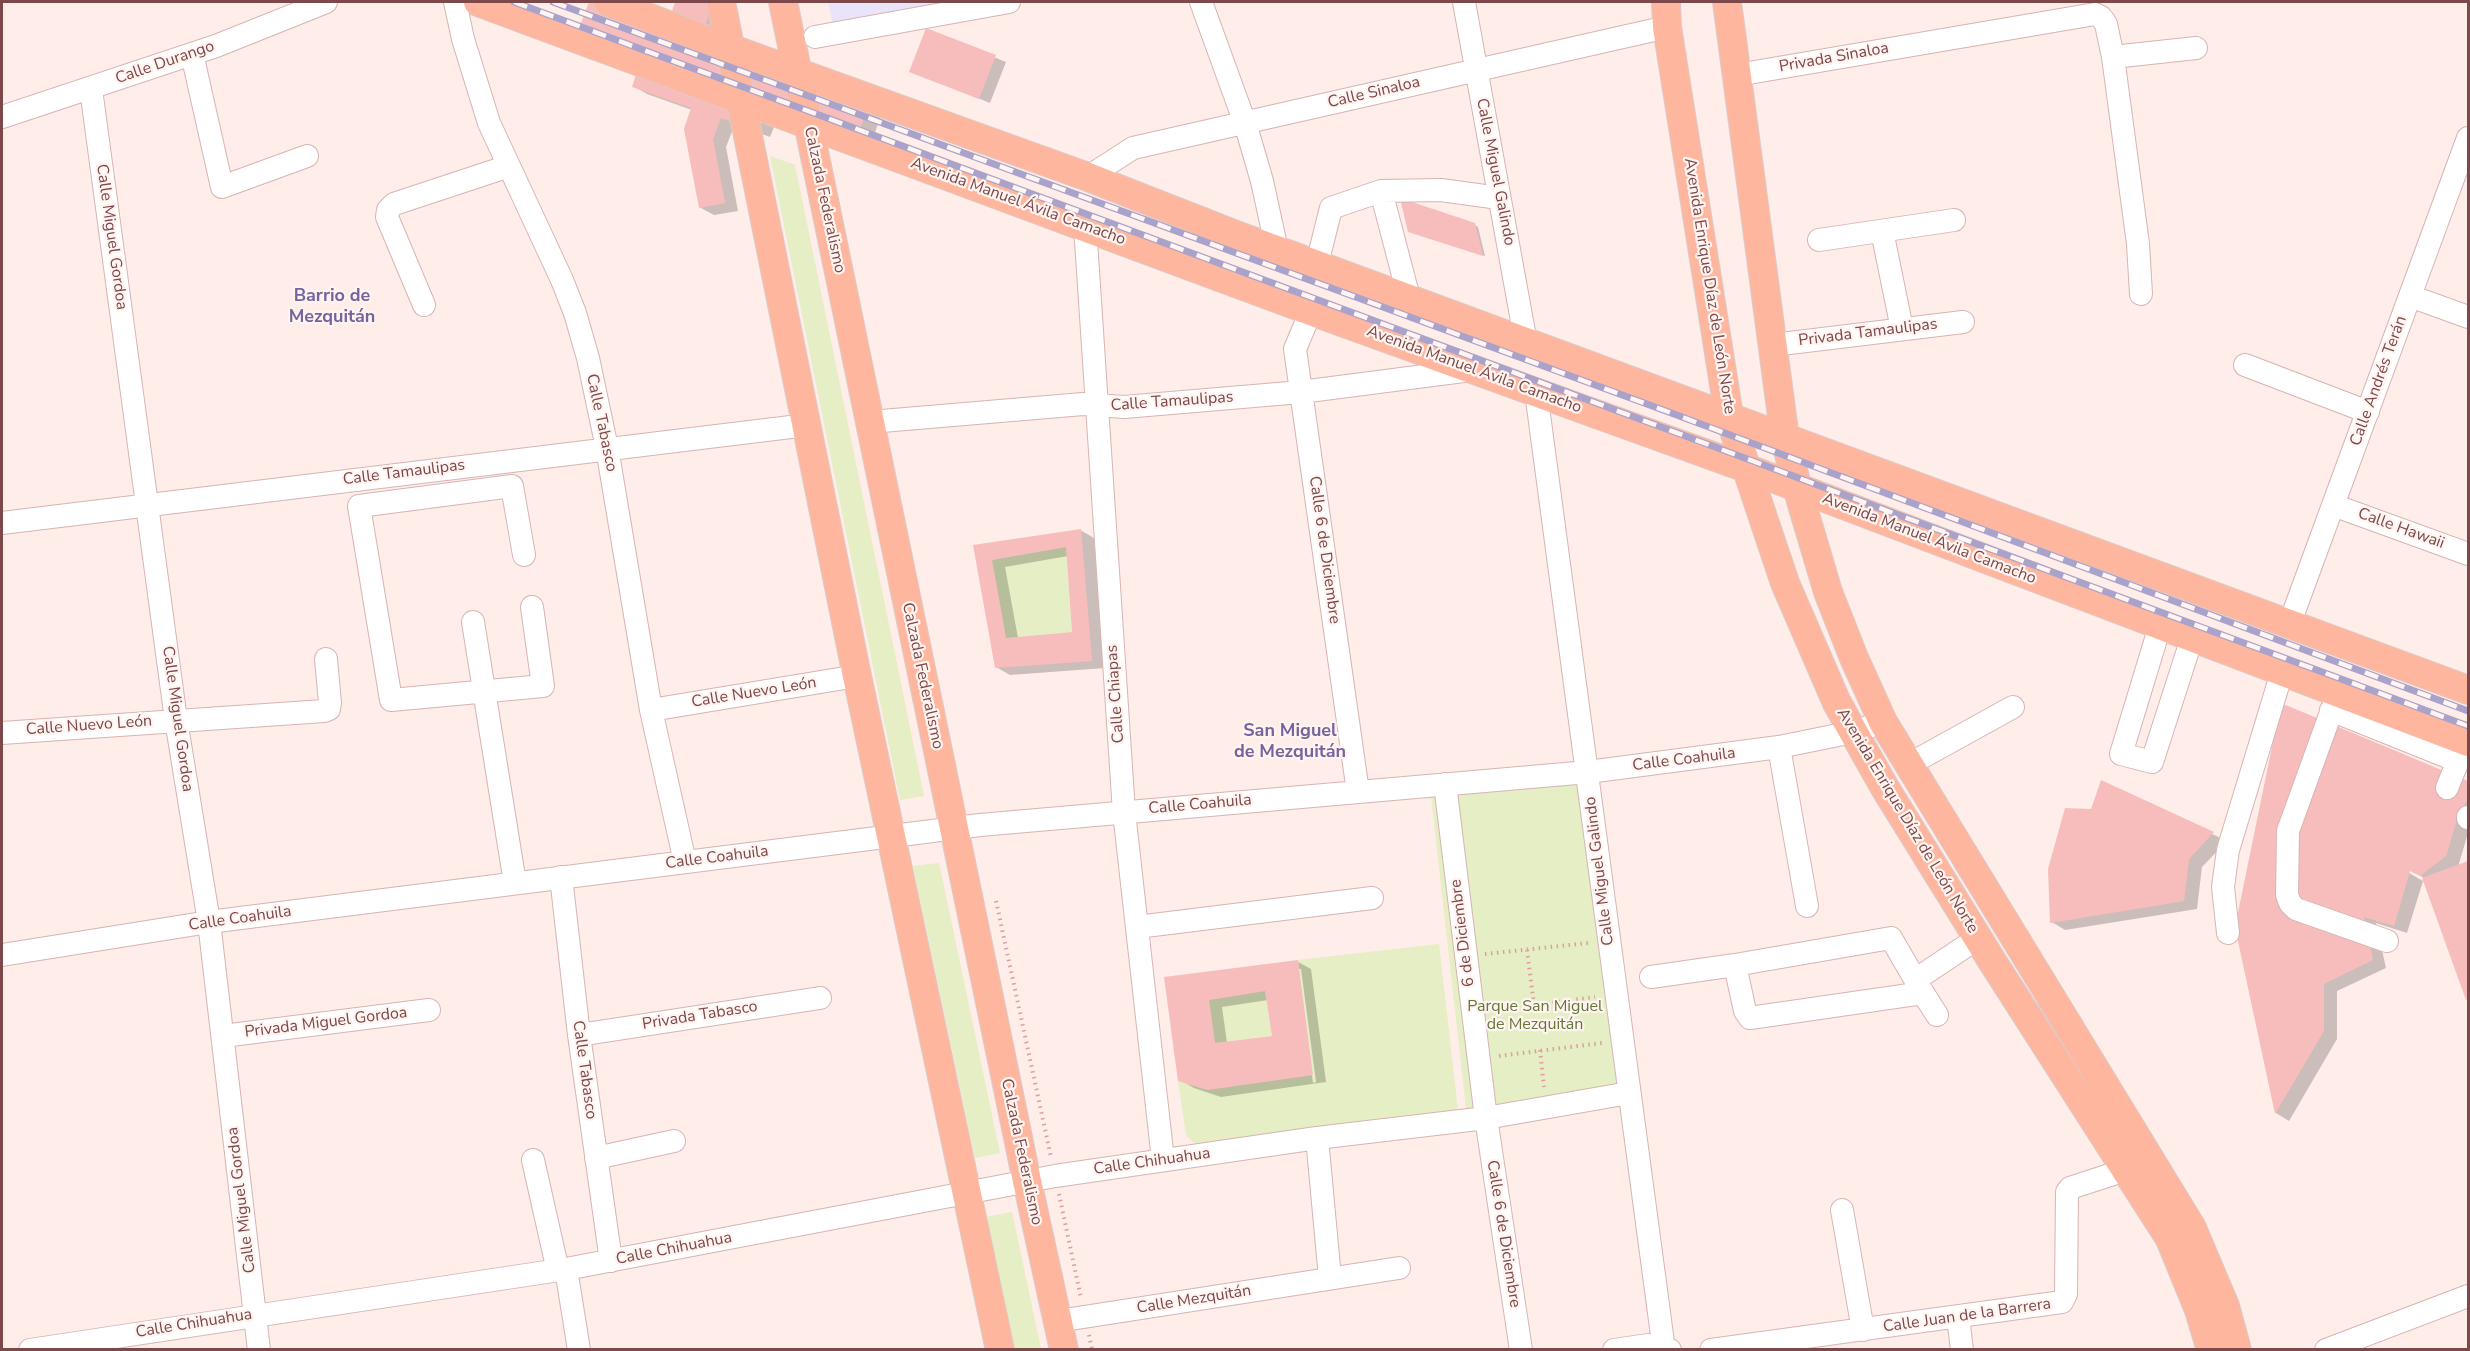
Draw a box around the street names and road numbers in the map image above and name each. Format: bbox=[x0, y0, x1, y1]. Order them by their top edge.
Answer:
street label: Calle Durango bbox=[113, 37, 217, 89]
street label: Privada Sinaloa bbox=[1778, 39, 1890, 77]
street label: Calle Sinaloa bbox=[1326, 73, 1422, 113]
street label: Calle Miguel Galindo bbox=[1471, 97, 1519, 247]
street label: Calzada Federalismo bbox=[799, 125, 849, 275]
street label: Avenida Manuel Ávila Camacho bbox=[908, 154, 1128, 250]
street label: Avenida Enrique Díaz de León Norte bbox=[1679, 157, 1739, 415]
street label: Calle Miguel Gordoa bbox=[91, 163, 131, 311]
street label: Calle Andrés Terán bbox=[2347, 313, 2411, 449]
street label: Privada Tamaulipas bbox=[1797, 315, 1939, 351]
street label: Avenida Manuel Ávila Camacho bbox=[1364, 322, 1584, 418]
street label: Calle Tabasco bbox=[581, 372, 621, 474]
street label: Calle Tamaulipas bbox=[1110, 388, 1234, 416]
street label: Calle Tamaulipas bbox=[342, 456, 466, 490]
street label: Calle 6 de Diciembre bbox=[1304, 475, 1344, 625]
street label: Avenida Manuel Ávila Camacho bbox=[1819, 489, 2039, 589]
street label: Calle Hawaii bbox=[2355, 504, 2447, 554]
street label: Calzada Federalismo bbox=[897, 601, 947, 751]
street label: Calle Chiapas bbox=[1103, 644, 1129, 744]
street label: Calle Miguel Gordoa bbox=[157, 645, 197, 793]
street label: Calle Nuevo León bbox=[690, 674, 818, 712]
street label: Avenida Enrique Díaz de León Norte bbox=[1832, 705, 1982, 937]
street label: Calle Nuevo León bbox=[25, 712, 153, 740]
street label: Calle Coahuila bbox=[1631, 744, 1737, 776]
street label: Calle Coahuila bbox=[1148, 791, 1252, 819]
street label: Calle Miguel Galindo bbox=[1581, 795, 1619, 947]
street label: Calle Coahuila bbox=[664, 842, 770, 874]
street label: 6 de Diciembre bbox=[1447, 878, 1479, 988]
street label: Calle Coahuila bbox=[187, 902, 293, 936]
street label: Privada Tabasco bbox=[641, 997, 759, 1035]
street label: Privada Miguel Gordoa bbox=[244, 1003, 408, 1043]
street label: Calle Tabasco bbox=[568, 1019, 600, 1121]
street label: Calzada Federalismo bbox=[996, 1077, 1046, 1227]
street label: Calle Miguel Gordoa bbox=[224, 1126, 260, 1274]
street label: Calle Chihuahua bbox=[1092, 1144, 1212, 1180]
street label: Calle 6 de Diciembre bbox=[1482, 1159, 1524, 1309]
street label: Calle Chihuahua bbox=[614, 1228, 734, 1270]
street label: Calle Mezquitán bbox=[1135, 1281, 1253, 1319]
street label: Calle Juan de la Barrera bbox=[1882, 1295, 2052, 1337]
street label: Calle Chihuahua bbox=[134, 1305, 254, 1343]

